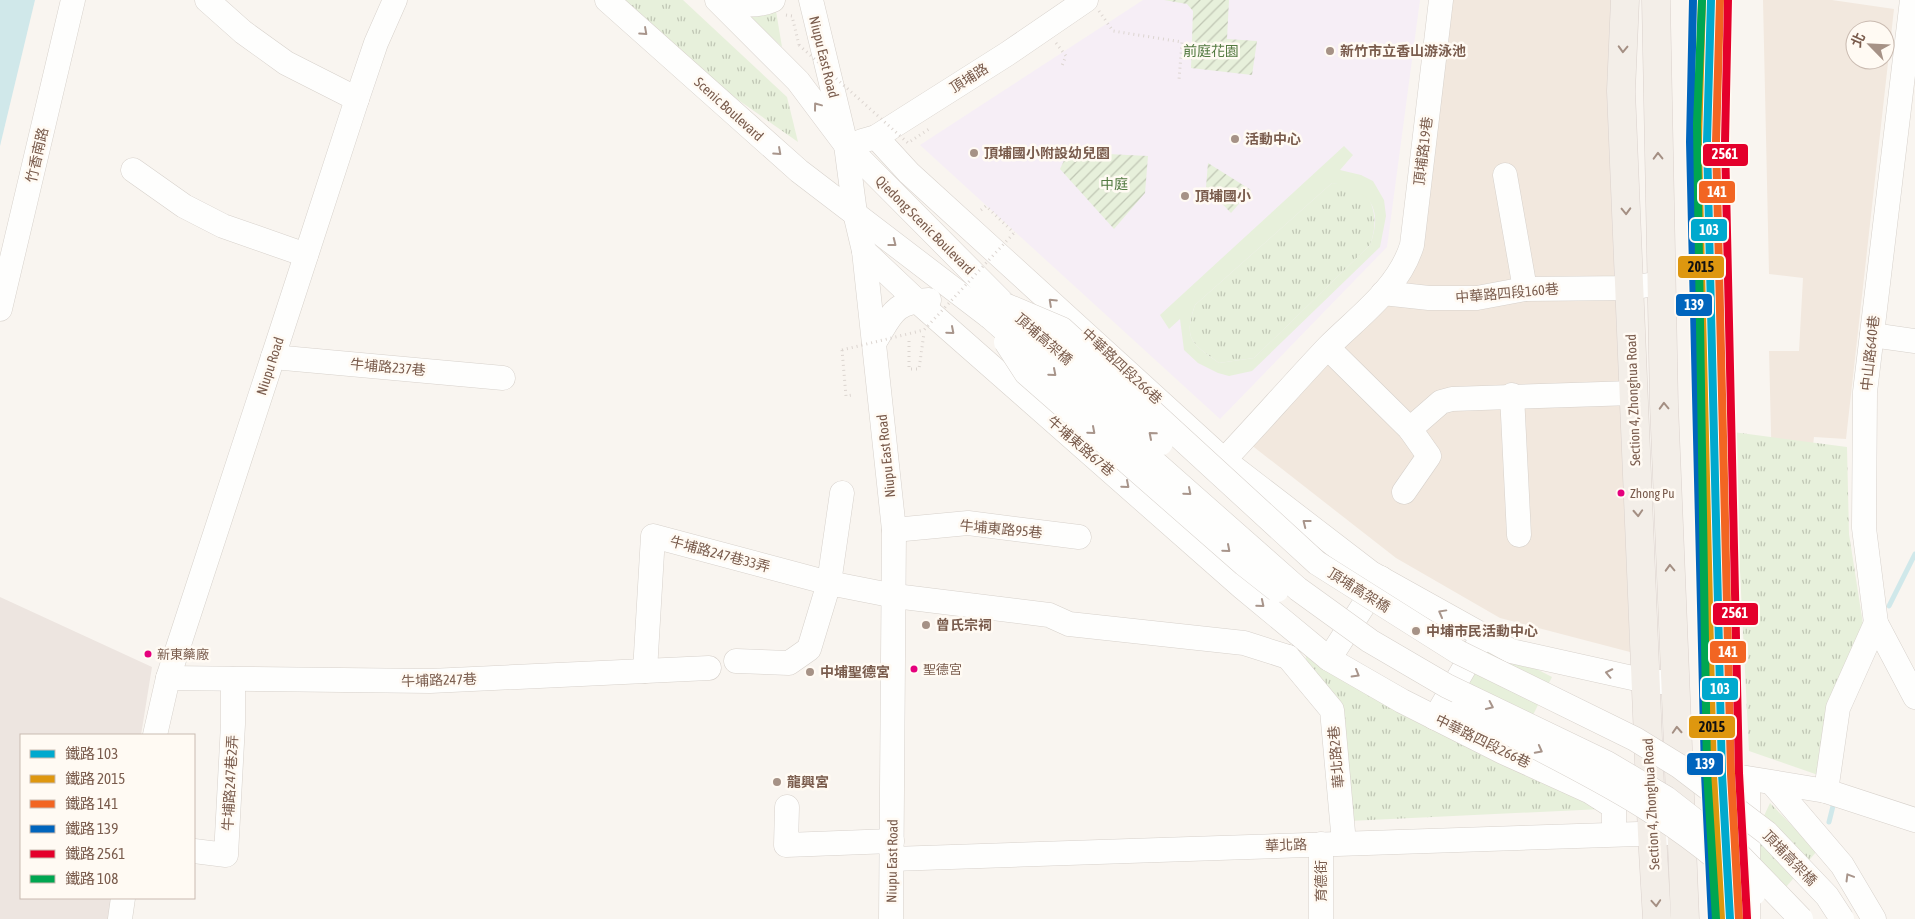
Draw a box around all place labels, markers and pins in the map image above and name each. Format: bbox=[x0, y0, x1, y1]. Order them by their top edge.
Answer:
place label: 新竹市立香山游泳池 bbox=[1340, 43, 1466, 59]
marker: 新竹市立香山游泳池 bbox=[1324, 45, 1336, 57]
place label: 活動中心 bbox=[1245, 131, 1301, 147]
marker: 活動中心 bbox=[1229, 133, 1241, 145]
place label: 頂埔國小附設幼兒園 bbox=[984, 145, 1110, 161]
marker: 頂埔國小附設幼兒園 bbox=[968, 147, 980, 159]
place label: 頂埔國小 bbox=[1195, 188, 1251, 204]
marker: 頂埔國小 bbox=[1179, 190, 1191, 202]
place label: Zhong Pu bbox=[1630, 486, 1675, 501]
marker: Zhong Pu bbox=[1616, 488, 1626, 498]
place label: 曾氏宗祠 bbox=[936, 617, 992, 633]
marker: 曾氏宗祠 bbox=[920, 619, 932, 631]
place label: 中埔市民活動中心 bbox=[1426, 623, 1538, 639]
marker: 中埔市民活動中心 bbox=[1410, 625, 1422, 637]
place label: 新東藥廠 bbox=[157, 647, 209, 662]
marker: 新東藥廠 bbox=[143, 649, 153, 659]
place label: 聖德宮 bbox=[923, 662, 962, 677]
place label: 中埔聖德宮 bbox=[820, 664, 890, 680]
marker: 聖德宮 bbox=[909, 664, 919, 674]
marker: 中埔聖德宮 bbox=[804, 666, 816, 678]
place label: 龍興宮 bbox=[787, 774, 829, 790]
marker: 龍興宮 bbox=[771, 776, 783, 788]

